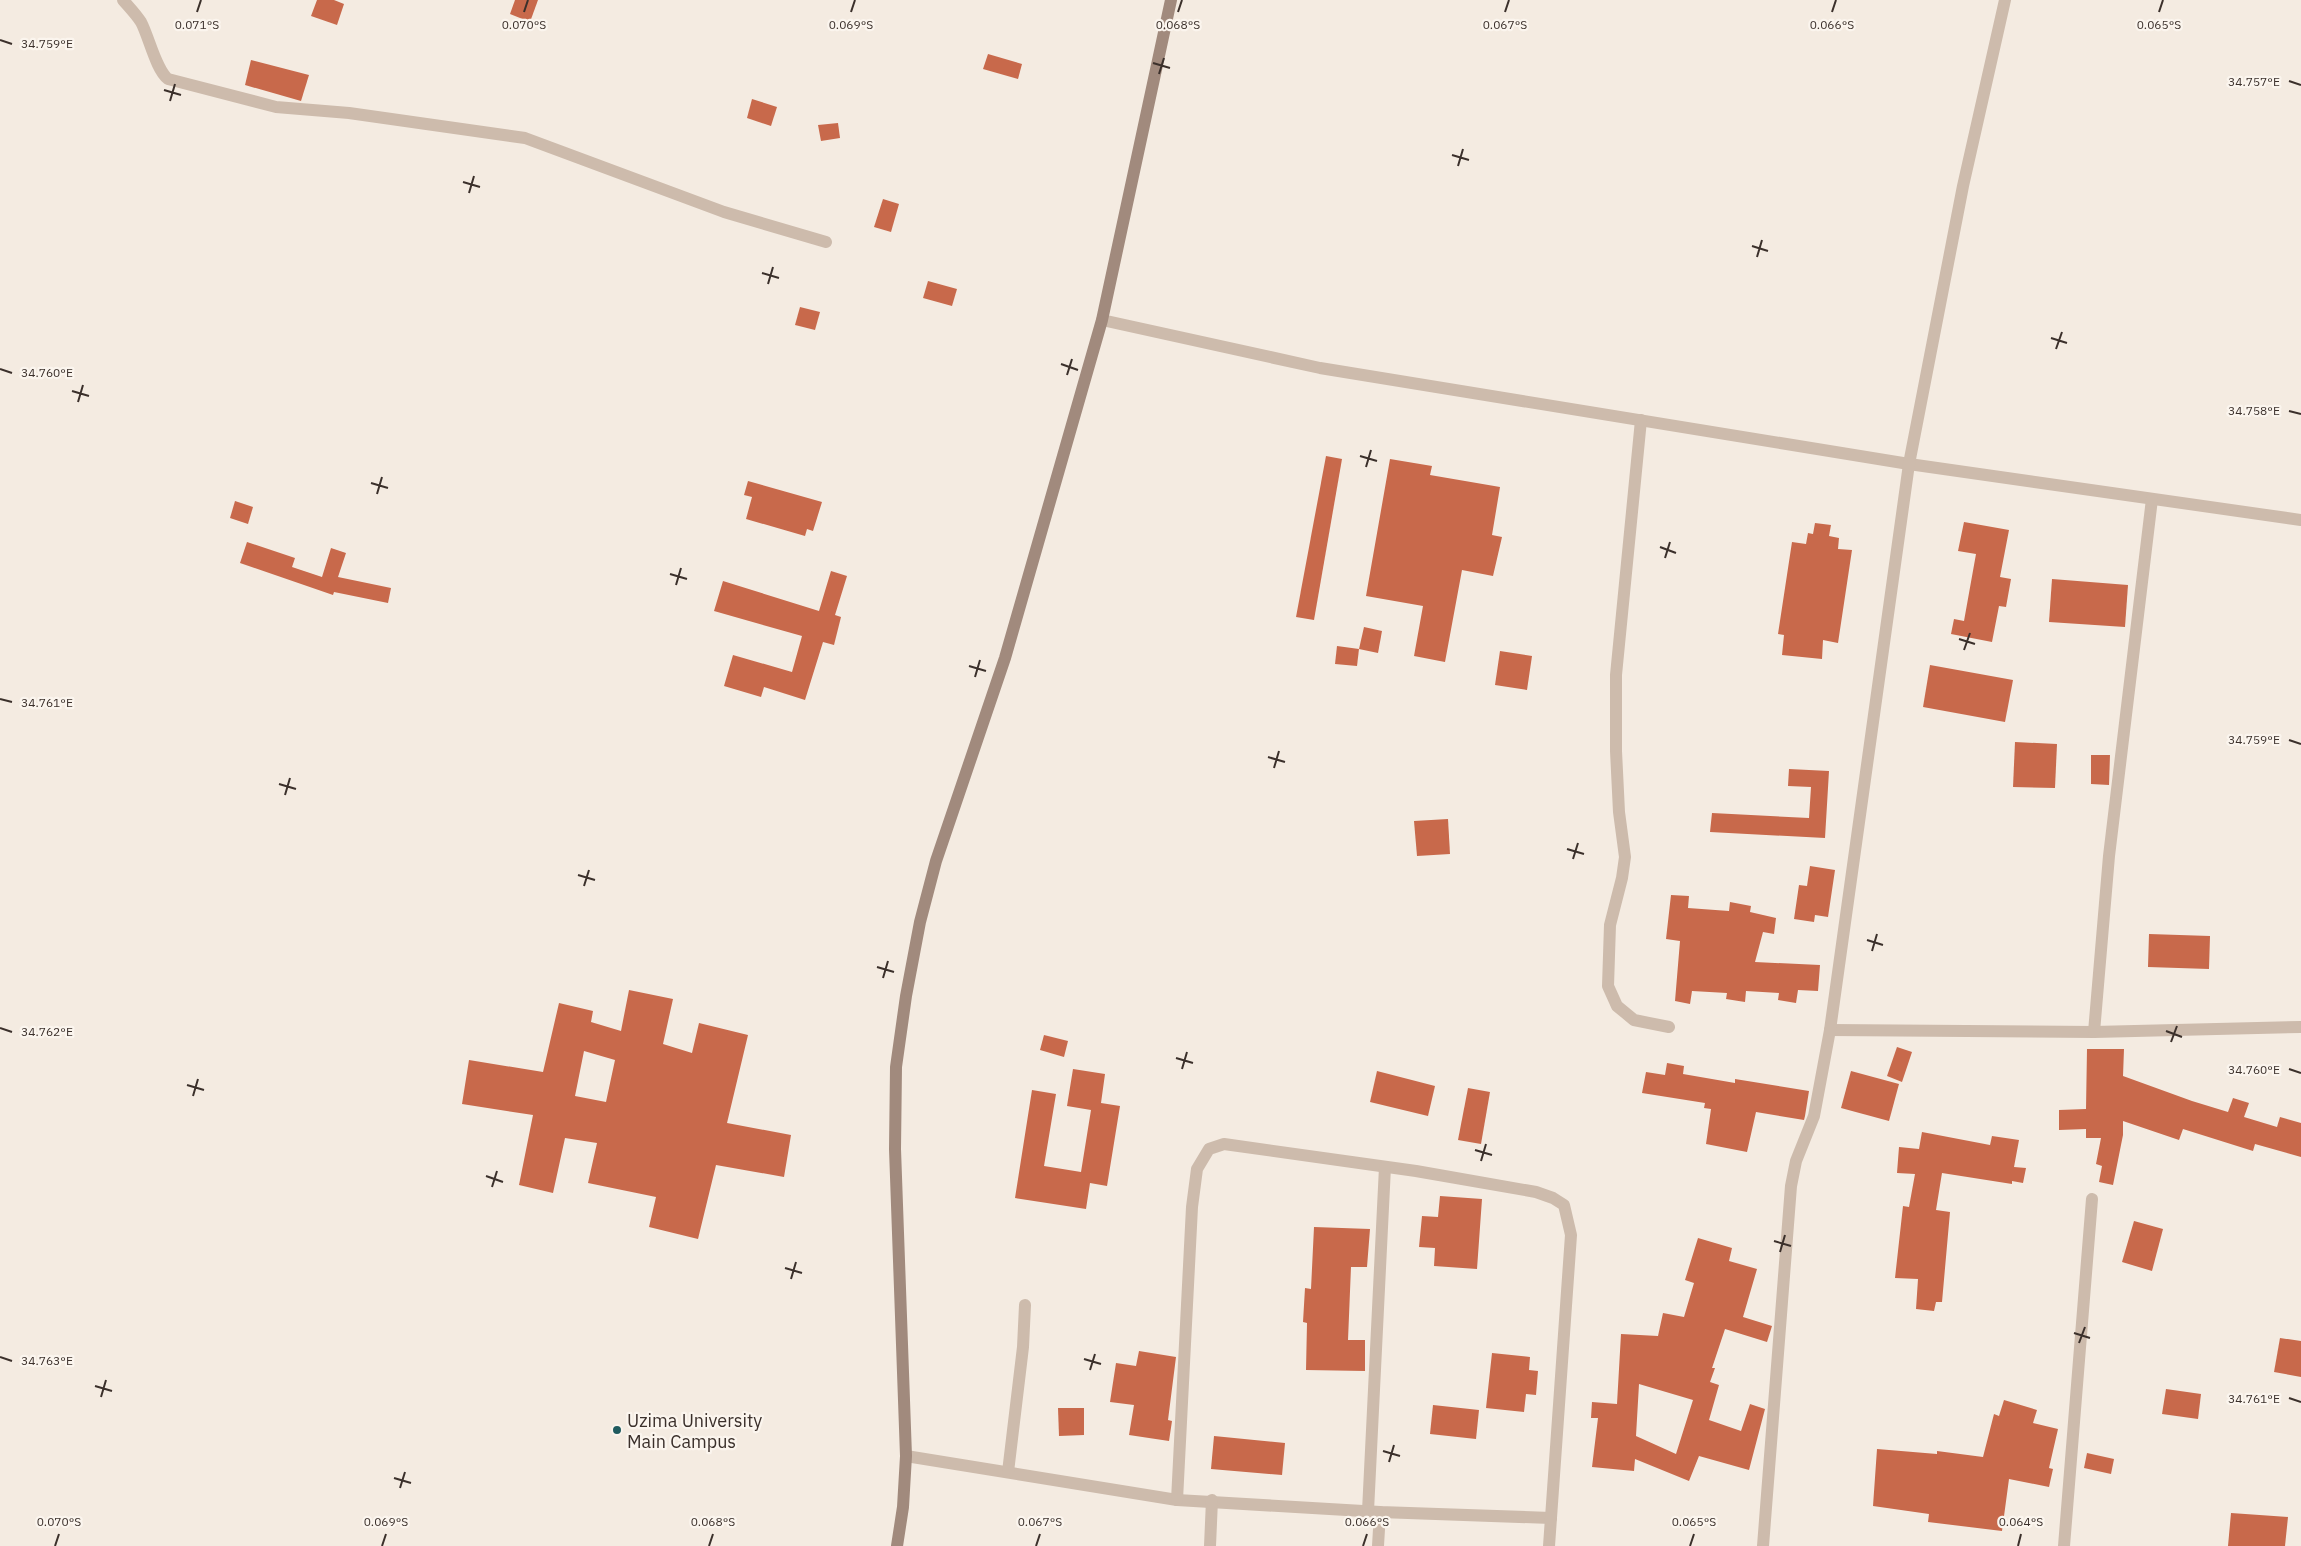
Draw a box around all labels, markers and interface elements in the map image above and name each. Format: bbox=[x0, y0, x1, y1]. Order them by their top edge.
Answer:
text: 0.071°S bbox=[175, 17, 219, 32]
text: 0.070°S bbox=[502, 17, 546, 32]
text: 0.069°S bbox=[829, 17, 873, 32]
text: 0.068°S bbox=[1156, 17, 1200, 32]
text: 0.067°S bbox=[1483, 17, 1527, 32]
text: 0.066°S bbox=[1810, 17, 1854, 32]
text: 0.065°S bbox=[2137, 17, 2181, 32]
text: 34.759°E bbox=[21, 36, 73, 51]
text: 34.757°E bbox=[2228, 74, 2280, 89]
text: 34.760°E bbox=[21, 365, 73, 380]
text: 34.758°E bbox=[2228, 403, 2280, 418]
text: 34.761°E bbox=[21, 695, 73, 710]
text: 34.759°E bbox=[2228, 732, 2280, 747]
text: 34.762°E bbox=[21, 1024, 73, 1039]
text: 34.760°E bbox=[2228, 1062, 2280, 1077]
text: 34.763°E bbox=[21, 1353, 73, 1368]
text: 34.761°E bbox=[2228, 1391, 2280, 1406]
place label: Uzima University Main Campus bbox=[627, 1409, 762, 1453]
marker: Uzima University Main Campus bbox=[611, 1424, 623, 1436]
text: 0.070°S bbox=[37, 1514, 81, 1529]
text: 0.069°S bbox=[364, 1514, 408, 1529]
text: 0.068°S bbox=[691, 1514, 735, 1529]
text: 0.067°S bbox=[1018, 1514, 1062, 1529]
text: 0.066°S bbox=[1345, 1514, 1389, 1529]
text: 0.065°S bbox=[1672, 1514, 1716, 1529]
text: 0.064°S bbox=[1999, 1514, 2043, 1529]

